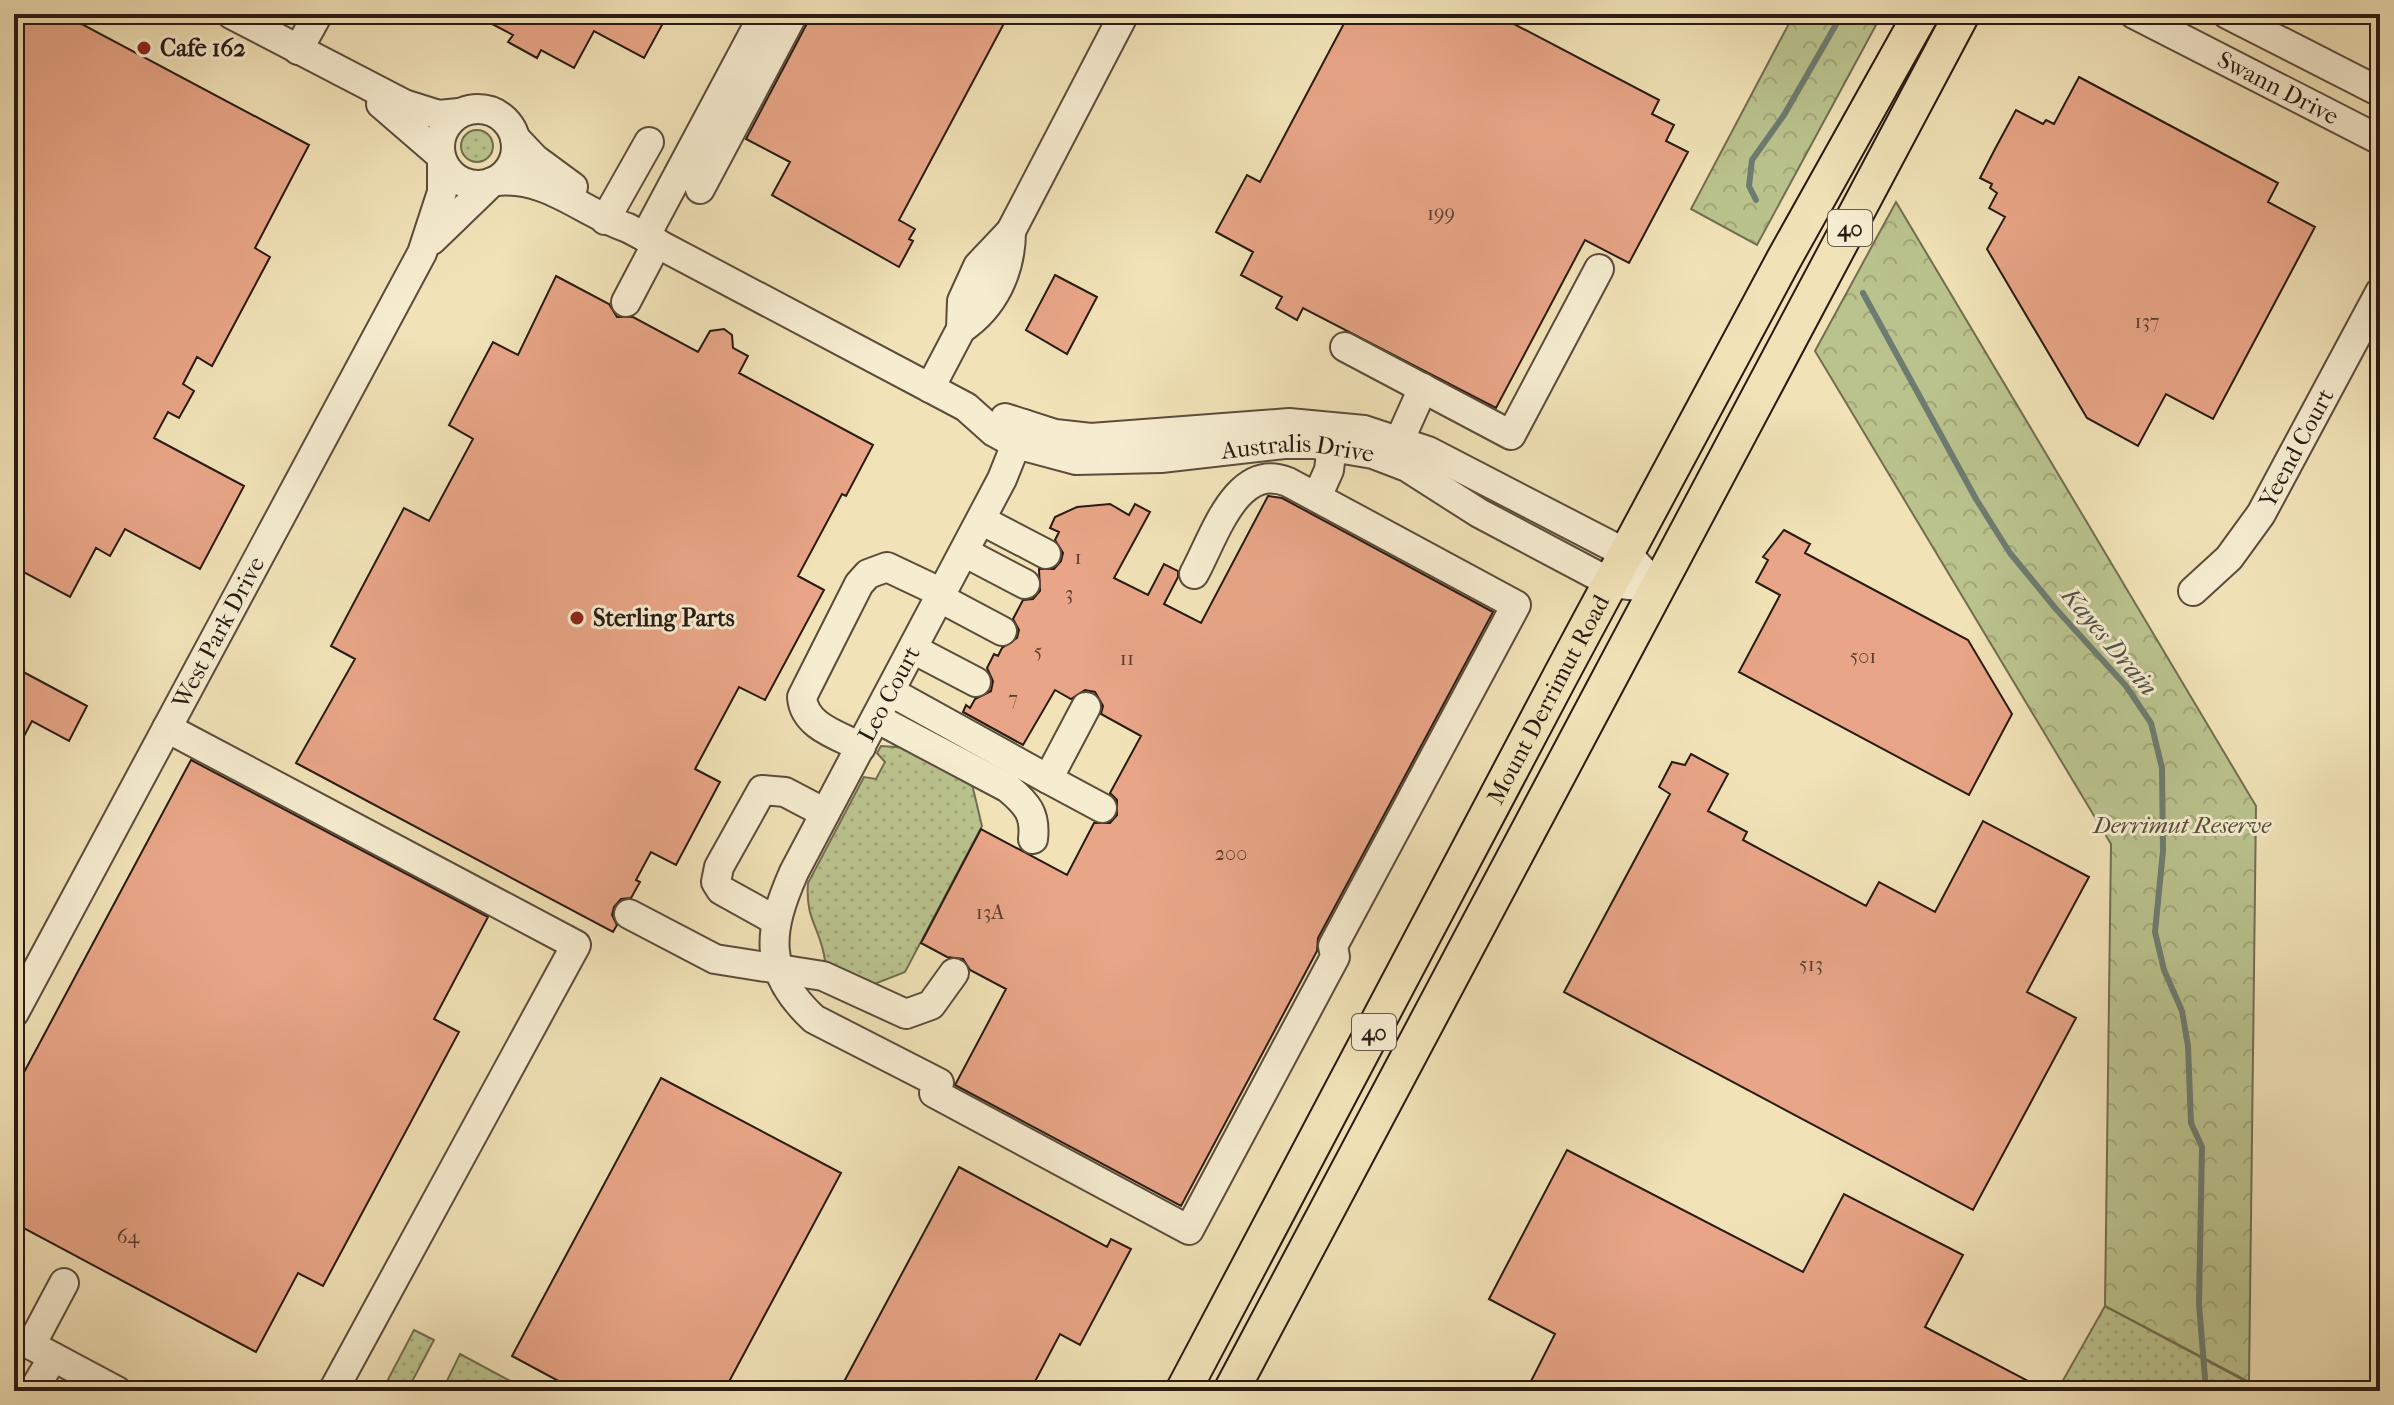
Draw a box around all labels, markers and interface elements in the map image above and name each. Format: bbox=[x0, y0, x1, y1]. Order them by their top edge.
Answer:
place label: Cafe 162 bbox=[160, 34, 246, 62]
marker: Cafe 162 bbox=[135, 39, 153, 57]
street label: Swann Drive bbox=[2213, 45, 2344, 131]
house number: 199 bbox=[1427, 202, 1455, 225]
road number: 40 bbox=[1828, 210, 1872, 246]
house number: 137 bbox=[2135, 310, 2160, 333]
street label: Yeend Court bbox=[2253, 384, 2340, 513]
street label: Australis Drive bbox=[1219, 429, 1377, 468]
house number: 1 bbox=[1074, 546, 1082, 569]
street label: West Park Drive bbox=[166, 552, 270, 714]
water label: Kayes Drain bbox=[2054, 579, 2164, 702]
house number: 3 bbox=[1065, 582, 1073, 605]
street label: Mount Derrimut Road bbox=[1481, 589, 1616, 809]
place label: Sterling Parts bbox=[593, 604, 735, 632]
marker: Sterling Parts bbox=[568, 609, 586, 627]
house number: 5 bbox=[1034, 640, 1042, 663]
street label: Leo Court bbox=[852, 641, 926, 747]
house number: 501 bbox=[1850, 645, 1876, 668]
house number: 11 bbox=[1120, 647, 1134, 670]
house number: 7 bbox=[1008, 687, 1018, 710]
park label: Derrimut Reserve bbox=[2091, 811, 2272, 839]
house number: 200 bbox=[1215, 842, 1247, 865]
house number: 13A bbox=[976, 901, 1005, 924]
house number: 513 bbox=[1799, 953, 1823, 976]
road number: 40 bbox=[1352, 1014, 1396, 1050]
house number: 64 bbox=[117, 1225, 140, 1248]

